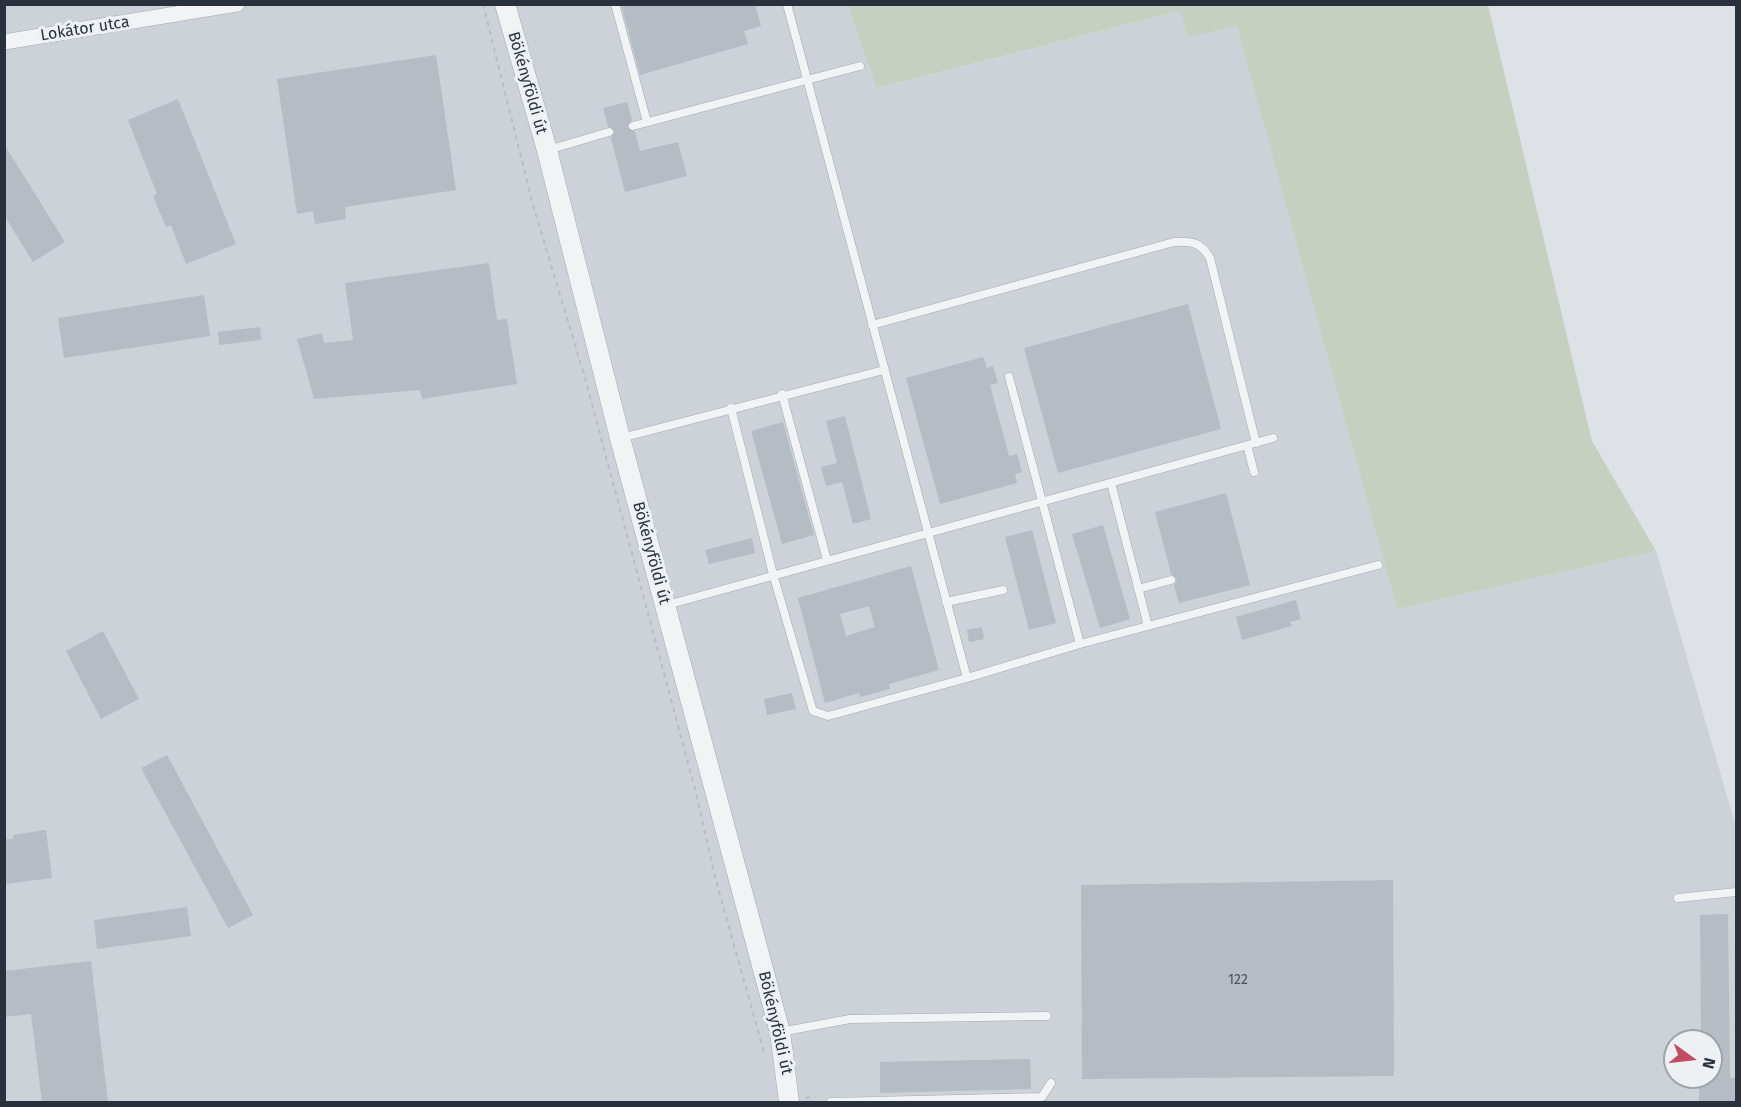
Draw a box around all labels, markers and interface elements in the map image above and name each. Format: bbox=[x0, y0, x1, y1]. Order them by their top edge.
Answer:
street label: Lokátor utca bbox=[39, 12, 131, 46]
street label: Bökényföldi út bbox=[503, 30, 551, 136]
street label: Bökényföldi út bbox=[628, 500, 674, 606]
street label: Bökényföldi út bbox=[754, 969, 796, 1077]
house number: 122 bbox=[1228, 972, 1248, 988]
north arrow bbox=[1663, 1029, 1723, 1089]
text: N bbox=[1698, 1056, 1719, 1071]

